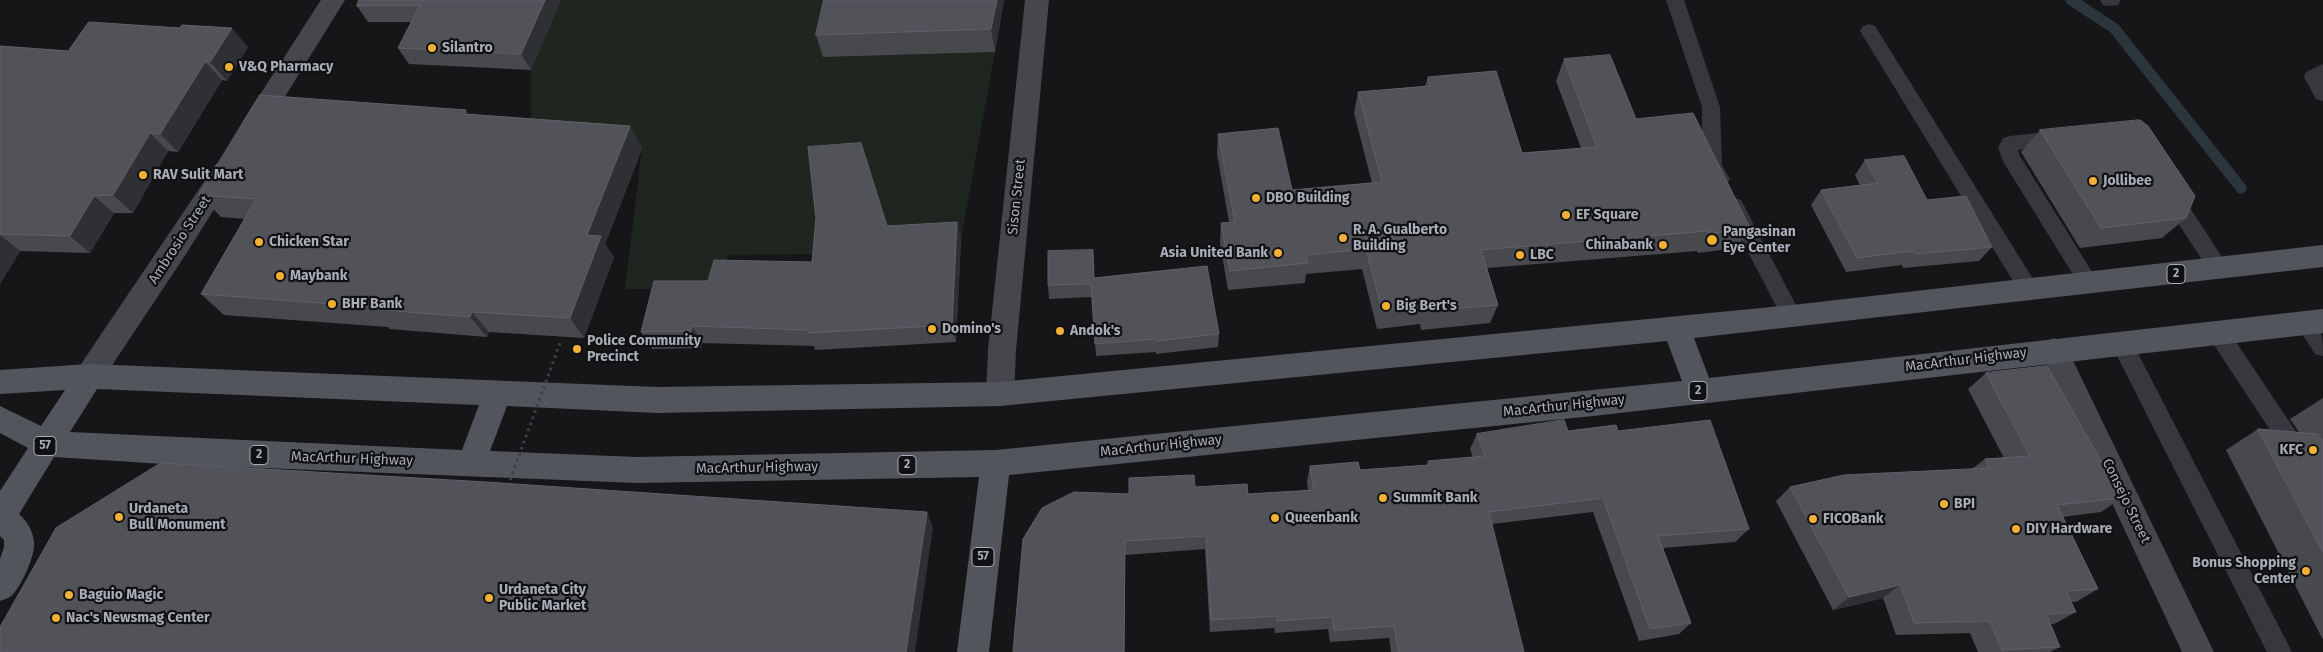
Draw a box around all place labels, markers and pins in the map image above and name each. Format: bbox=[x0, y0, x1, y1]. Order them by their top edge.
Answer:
place label: Silantro bbox=[442, 40, 493, 56]
marker: Silantro bbox=[426, 42, 438, 54]
place label: V&Q Pharmacy bbox=[239, 59, 333, 75]
marker: V&Q Pharmacy bbox=[223, 61, 235, 73]
place label: RAV Sulit Mart bbox=[153, 167, 243, 183]
marker: RAV Sulit Mart bbox=[137, 169, 149, 181]
place label: Jollibee bbox=[2103, 173, 2152, 189]
marker: Jollibee bbox=[2087, 175, 2099, 187]
place label: DBO Building bbox=[1266, 190, 1350, 206]
marker: DBO Building bbox=[1250, 192, 1262, 204]
place label: EF Square bbox=[1576, 207, 1639, 223]
marker: EF Square bbox=[1560, 209, 1572, 221]
place label: R. A. Gualberto Building bbox=[1353, 222, 1447, 254]
place label: Pangasinan Eye Center bbox=[1723, 224, 1796, 256]
marker: R. A. Gualberto Building bbox=[1337, 232, 1349, 244]
marker: Pangasinan Eye Center bbox=[1705, 233, 1719, 247]
place label: Chicken Star bbox=[269, 234, 349, 250]
marker: Chicken Star bbox=[253, 236, 265, 248]
place label: Chinabank bbox=[1586, 237, 1653, 253]
marker: Chinabank bbox=[1657, 239, 1669, 251]
place label: Asia United Bank bbox=[1160, 245, 1268, 261]
marker: Asia United Bank bbox=[1272, 247, 1284, 259]
place label: LBC bbox=[1530, 247, 1554, 263]
marker: LBC bbox=[1514, 249, 1526, 261]
place label: Maybank bbox=[290, 268, 347, 284]
marker: Maybank bbox=[274, 270, 286, 282]
place label: BHF Bank bbox=[342, 296, 402, 312]
marker: BHF Bank bbox=[326, 298, 338, 310]
place label: Big Bert's bbox=[1396, 298, 1457, 314]
marker: Big Bert's bbox=[1380, 300, 1392, 312]
place label: Domino's bbox=[942, 321, 1001, 337]
marker: Domino's bbox=[926, 323, 938, 335]
place label: Andok's bbox=[1070, 323, 1121, 339]
marker: Andok's bbox=[1054, 325, 1066, 337]
place label: Police Community Precinct bbox=[587, 333, 701, 366]
marker: Police Community Precinct bbox=[571, 343, 583, 355]
place label: KFC bbox=[2280, 442, 2303, 458]
marker: KFC bbox=[2307, 444, 2319, 456]
place label: Summit Bank bbox=[1393, 490, 1477, 506]
marker: Summit Bank bbox=[1377, 492, 1389, 504]
place label: BPI bbox=[1954, 496, 1975, 512]
marker: BPI bbox=[1938, 498, 1950, 510]
place label: Urdaneta Bull Monument bbox=[129, 501, 226, 534]
place label: Queenbank bbox=[1285, 510, 1358, 526]
marker: Urdaneta Bull Monument bbox=[113, 511, 125, 523]
place label: FICOBank bbox=[1823, 511, 1883, 527]
marker: Queenbank bbox=[1269, 512, 1281, 524]
marker: FICOBank bbox=[1807, 513, 1819, 525]
place label: DIY Hardware bbox=[2026, 521, 2112, 537]
marker: DIY Hardware bbox=[2010, 523, 2022, 535]
place label: Bonus Shopping Center bbox=[2192, 555, 2296, 588]
marker: Bonus Shopping Center bbox=[2300, 565, 2312, 577]
place label: Urdaneta City Public Market bbox=[499, 582, 586, 614]
place label: Baguio Magic bbox=[79, 587, 163, 603]
marker: Baguio Magic bbox=[63, 589, 75, 601]
marker: Urdaneta City Public Market bbox=[483, 592, 495, 604]
place label: Nac's Newsmag Center bbox=[66, 610, 210, 626]
marker: Nac's Newsmag Center bbox=[50, 612, 62, 624]

